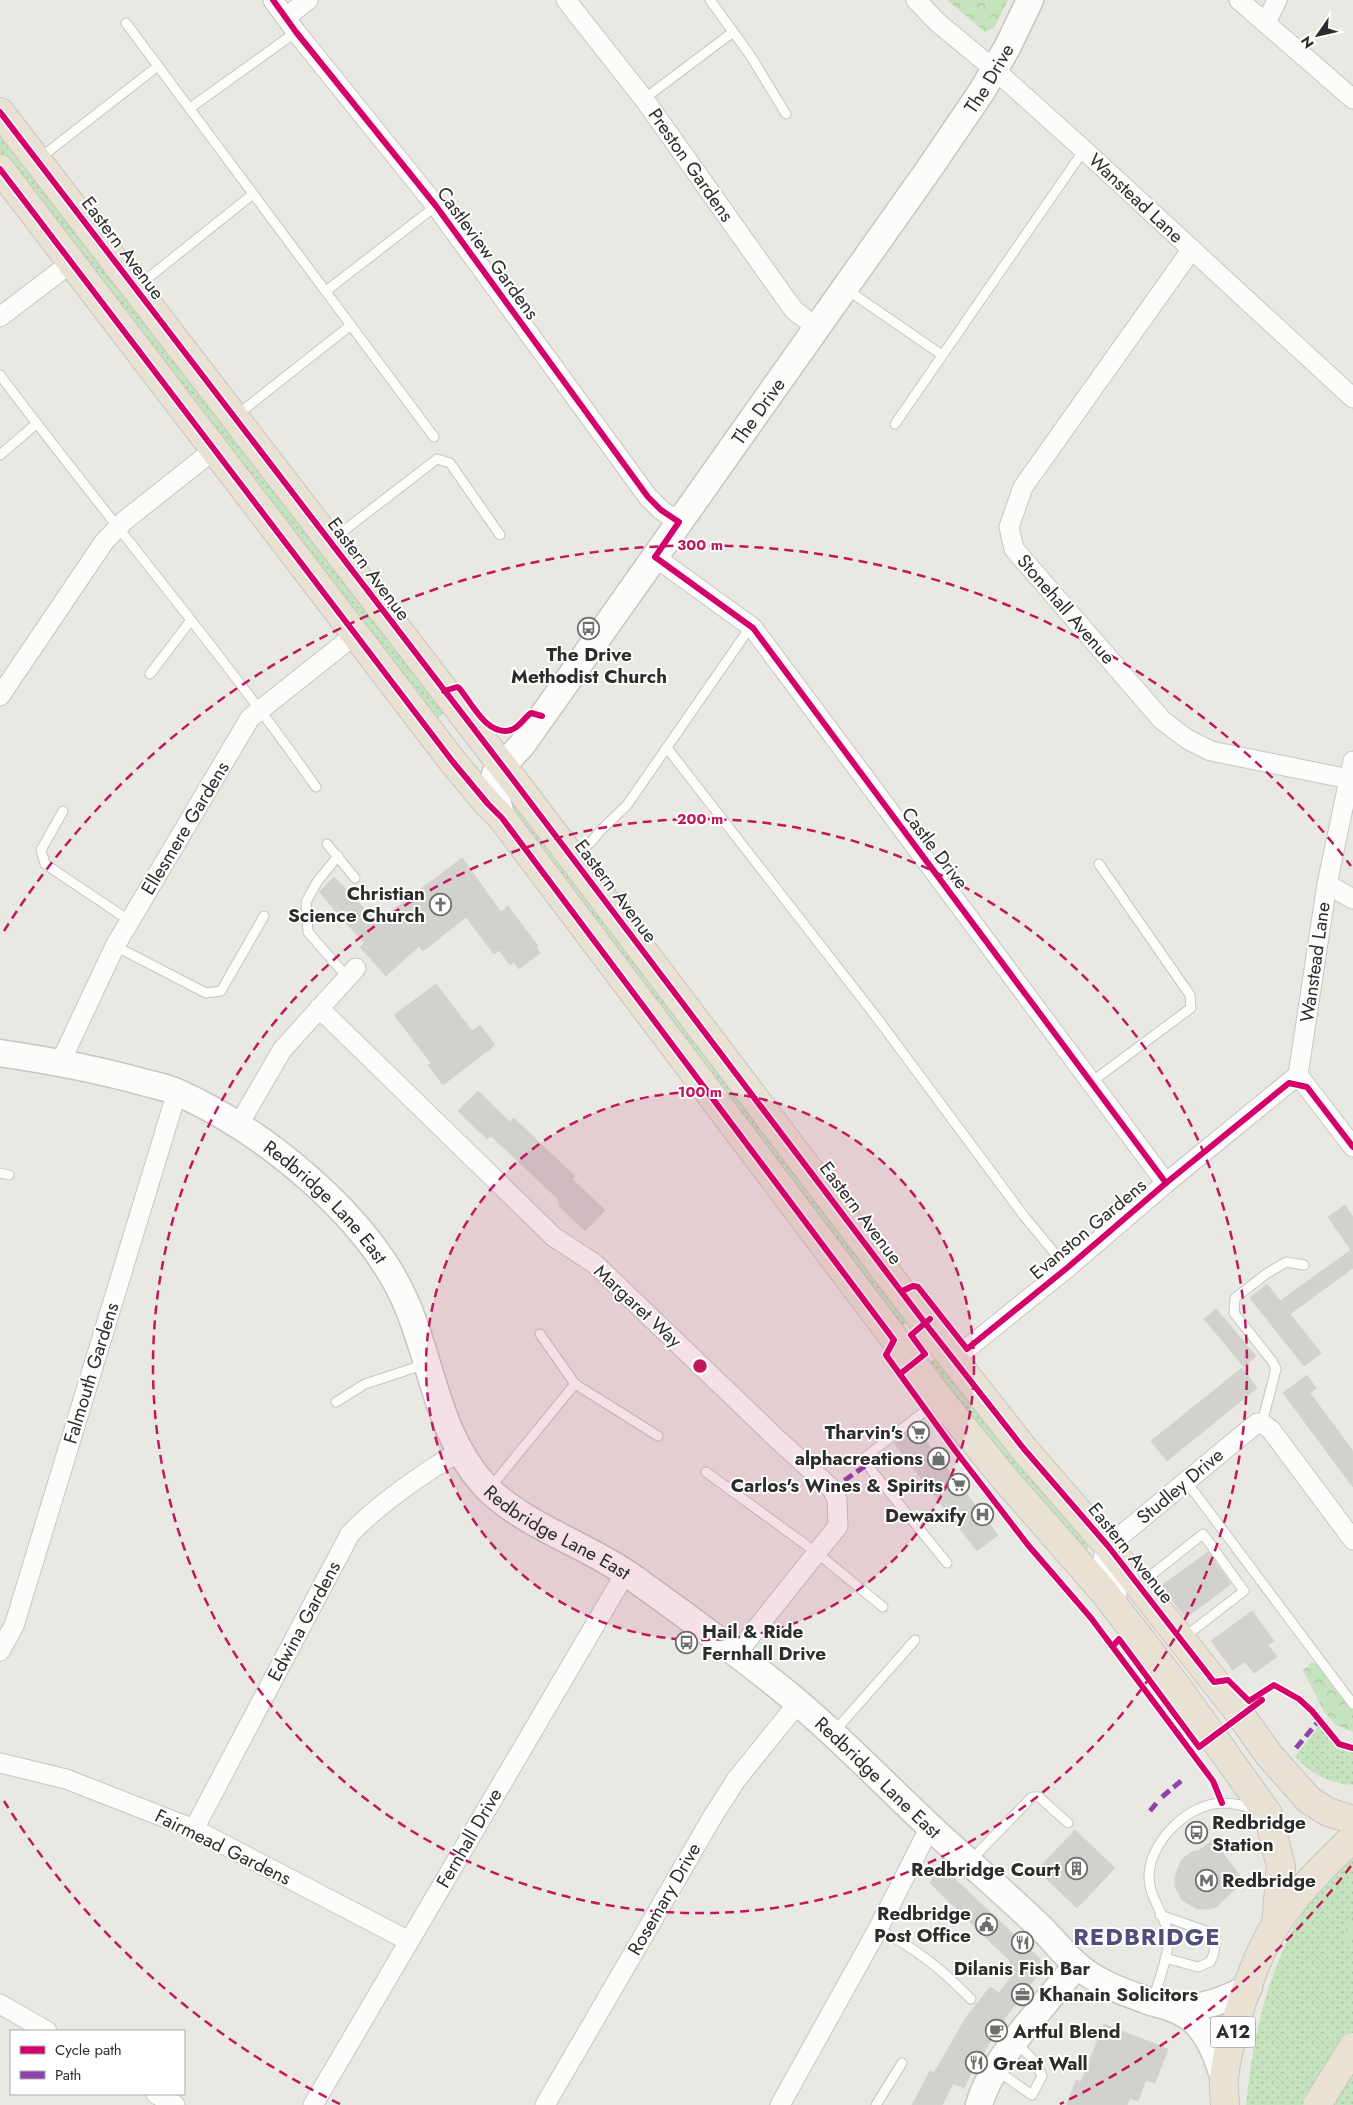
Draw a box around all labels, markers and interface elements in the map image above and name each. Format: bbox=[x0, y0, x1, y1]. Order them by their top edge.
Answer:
north arrow bbox=[1293, 10, 1343, 60]
text: N bbox=[1296, 32, 1319, 52]
street label: The Drive bbox=[957, 38, 1020, 118]
street label: Preston Gardens bbox=[642, 103, 740, 227]
street label: Wanstead Lane bbox=[1082, 147, 1190, 249]
street label: Castleview Gardens bbox=[431, 181, 546, 325]
street label: Eastern Avenue bbox=[75, 191, 171, 305]
street label: The Drive bbox=[725, 372, 791, 450]
street label: Eastern Avenue bbox=[321, 512, 417, 626]
text: 300 m bbox=[677, 534, 723, 556]
street label: Stonehall Avenue bbox=[1011, 548, 1122, 670]
bus stop icon: The Drive Methodist Church bbox=[577, 616, 601, 640]
place label: The Drive Methodist Church bbox=[511, 641, 667, 690]
street label: Ellesmere Gardens bbox=[134, 756, 236, 900]
street label: Castle Drive bbox=[895, 801, 975, 895]
text: 200 m bbox=[677, 808, 723, 830]
street label: Eastern Avenue bbox=[568, 834, 664, 948]
place label: Christian Science Church bbox=[288, 880, 425, 929]
church icon: Christian Science Church bbox=[429, 892, 453, 916]
street label: Wanstead Lane bbox=[1293, 900, 1337, 1024]
text: 100 m bbox=[678, 1081, 722, 1103]
street label: Redbridge Lane East bbox=[258, 1133, 394, 1269]
street label: Eastern Avenue bbox=[813, 1156, 909, 1270]
street label: Evanston Gardens bbox=[1024, 1172, 1152, 1286]
street label: Margaret Way bbox=[588, 1258, 688, 1354]
street label: Falmouth Gardens bbox=[57, 1299, 125, 1447]
centre of rings bbox=[691, 1357, 709, 1375]
place label: Tharvin's bbox=[825, 1419, 903, 1446]
supermarket icon: Tharvin's bbox=[907, 1420, 931, 1444]
street label: Studley Drive bbox=[1131, 1441, 1229, 1530]
place label: alphacreations bbox=[795, 1445, 923, 1472]
shop icon: alphacreations bbox=[927, 1446, 951, 1470]
place label: Carlos's Wines & Spirits bbox=[731, 1472, 943, 1499]
supermarket icon: Carlos's Wines & Spirits bbox=[947, 1473, 971, 1497]
street label: Redbridge Lane East bbox=[478, 1478, 636, 1586]
street label: Eastern Avenue bbox=[1082, 1497, 1180, 1609]
place label: Dewaxify bbox=[885, 1502, 967, 1529]
hospital icon: Dewaxify bbox=[970, 1503, 994, 1527]
street label: Edwina Gardens bbox=[261, 1556, 347, 1686]
place label: Hail & Ride Fernhall Drive bbox=[702, 1618, 826, 1667]
bus stop icon: Hail & Ride Fernhall Drive bbox=[674, 1630, 698, 1654]
street label: Redbridge Lane East bbox=[809, 1710, 948, 1845]
street label: Fernhall Drive bbox=[430, 1783, 509, 1893]
street label: Fairmead Gardens bbox=[150, 1802, 296, 1892]
place label: Redbridge Station bbox=[1212, 1809, 1306, 1858]
bus stop icon: Redbridge Station bbox=[1184, 1821, 1208, 1845]
street label: Rosemary Drive bbox=[621, 1838, 707, 1960]
place label: Redbridge Court bbox=[911, 1856, 1060, 1883]
building icon: Redbridge Court bbox=[1064, 1857, 1088, 1881]
place label: Redbridge bbox=[1222, 1867, 1316, 1894]
metro station icon: Redbridge bbox=[1194, 1868, 1218, 1892]
place label: Redbridge Post Office bbox=[874, 1900, 971, 1949]
public building icon: Redbridge Post Office bbox=[975, 1912, 999, 1936]
district label: REDBRIDGE bbox=[1073, 1919, 1221, 1954]
restaurant icon: Dilanis Fish Bar bbox=[1010, 1930, 1034, 1954]
place label: Dilanis Fish Bar bbox=[954, 1955, 1091, 1982]
place label: Khanain Solicitors bbox=[1039, 1981, 1199, 2008]
office icon: Khanain Solicitors bbox=[1011, 1982, 1035, 2006]
road number: A12 bbox=[1210, 2016, 1256, 2048]
place label: Artful Blend bbox=[1012, 2018, 1120, 2045]
cafe icon: Artful Blend bbox=[985, 2019, 1009, 2043]
legend bbox=[10, 2030, 185, 2095]
text: Cycle path bbox=[55, 2039, 122, 2061]
place label: Great Wall bbox=[993, 2050, 1088, 2077]
restaurant icon: Great Wall bbox=[965, 2051, 989, 2075]
text: Path bbox=[55, 2064, 81, 2086]

